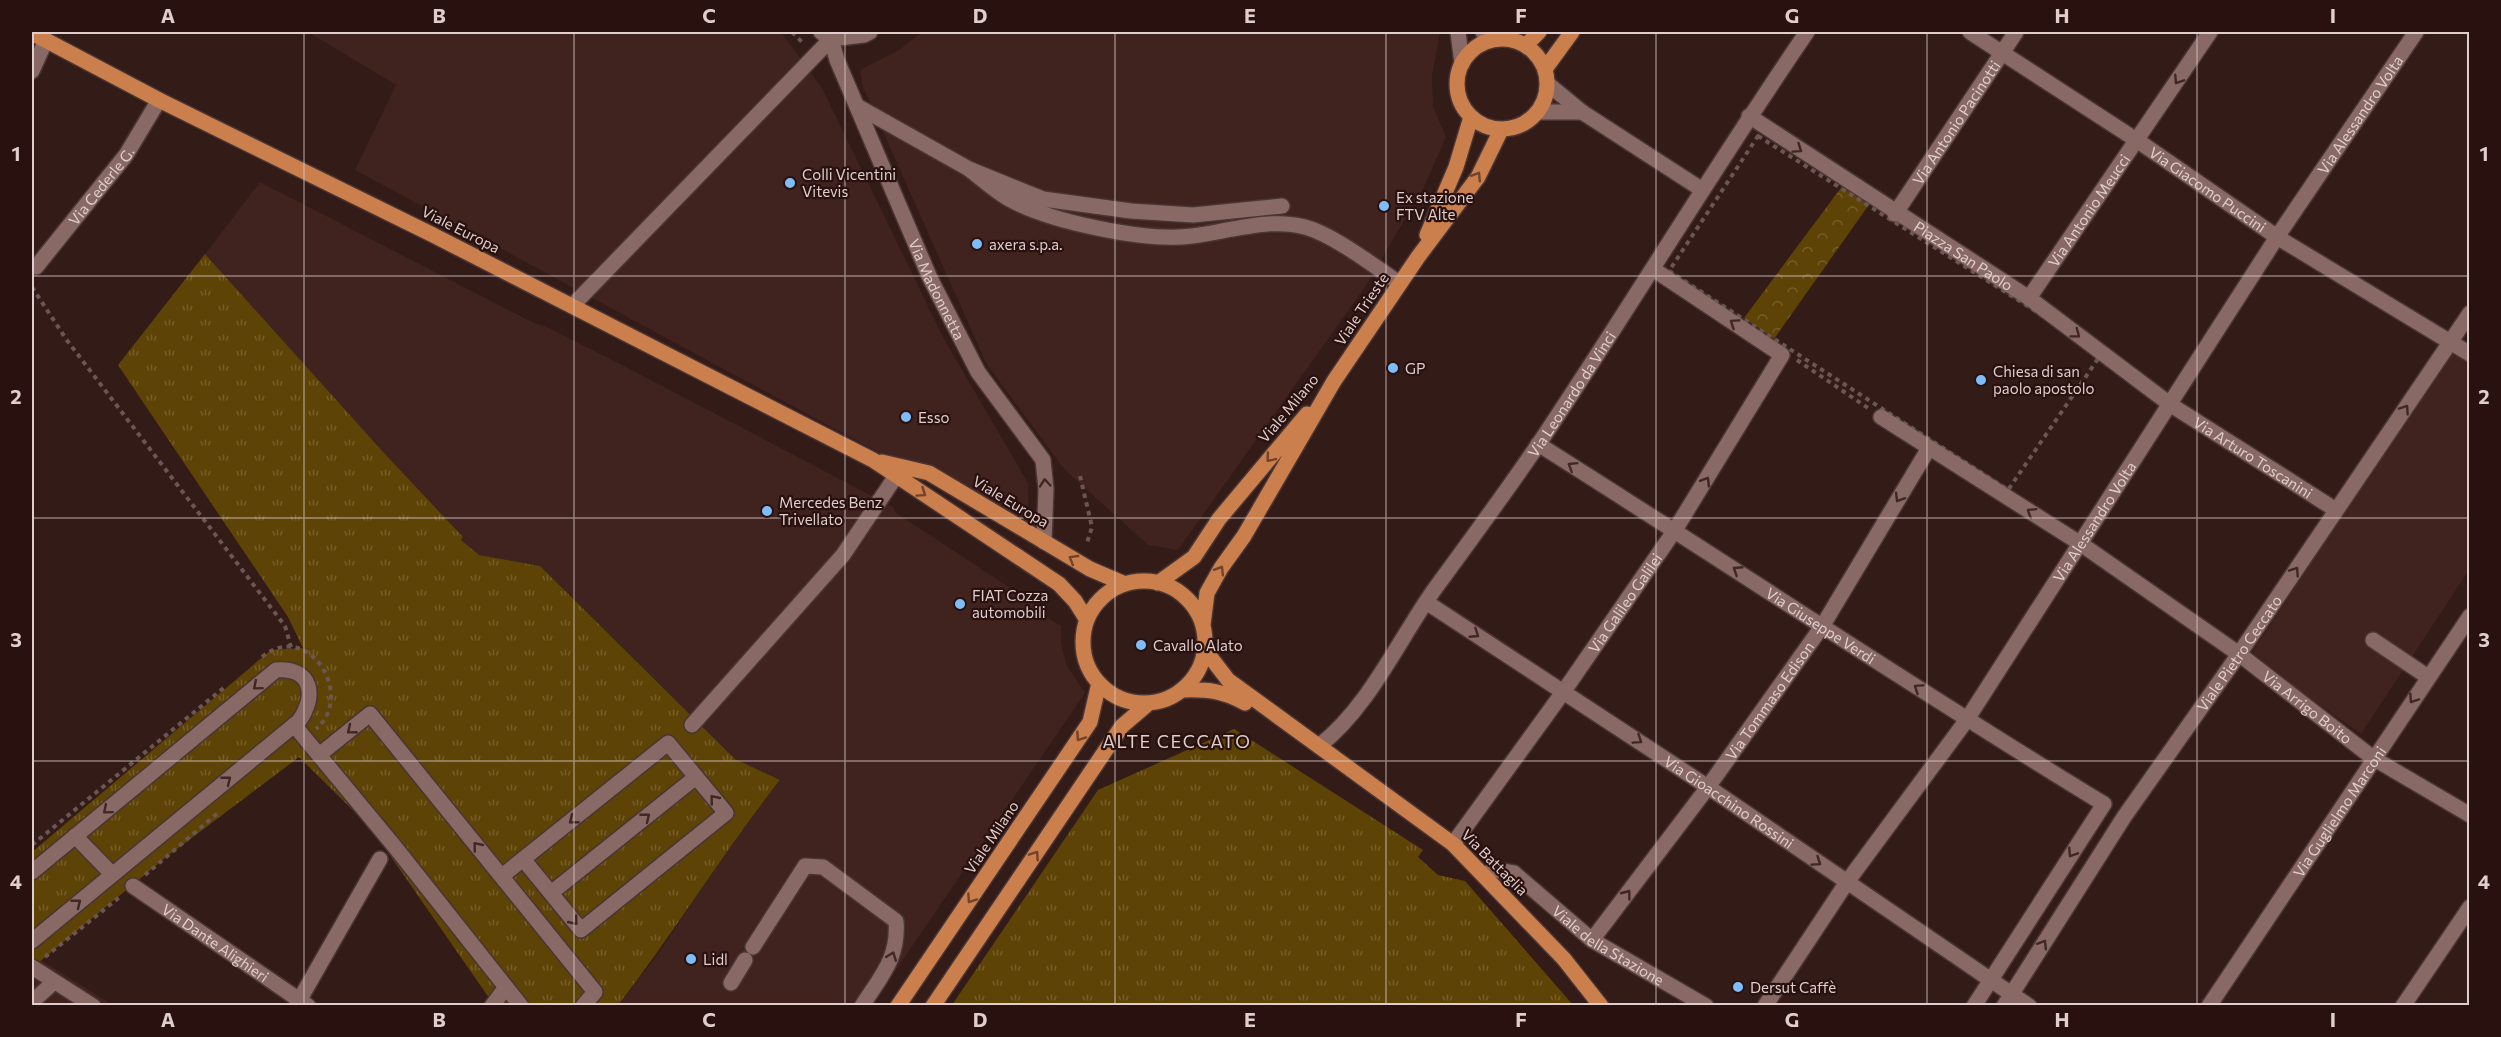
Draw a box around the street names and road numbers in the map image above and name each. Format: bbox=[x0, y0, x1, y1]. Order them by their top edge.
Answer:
street label: Via Alessandro Volta bbox=[2313, 52, 2407, 177]
street label: Via Antonio Pacinotti bbox=[1908, 57, 2004, 188]
street label: Via Giacomo Puccini bbox=[2146, 143, 2270, 236]
street label: Via Cederle G. bbox=[64, 144, 138, 229]
street label: Via Antonio Meucci bbox=[2044, 151, 2133, 270]
street label: Viale Europa bbox=[419, 202, 503, 256]
street label: Piazza San Paolo bbox=[1911, 217, 2016, 294]
street label: Via Madonnetta bbox=[905, 236, 969, 343]
street label: Viale Trieste bbox=[1330, 269, 1392, 349]
street label: Via Leonardo da Vinci bbox=[1524, 328, 1619, 460]
street label: Viale Milano bbox=[1254, 370, 1322, 446]
street label: Via Arturo Toscanini bbox=[2190, 413, 2316, 502]
street label: Via Alessandro Volta bbox=[2049, 458, 2139, 585]
street label: Viale Europa bbox=[970, 471, 1052, 531]
street label: Via Galileo Galilei bbox=[1584, 550, 1665, 656]
street label: Via Giuseppe Verdi bbox=[1763, 583, 1879, 667]
street label: Viale Pietro Ceccato bbox=[2192, 592, 2285, 715]
street label: Via Tommaso Edison bbox=[1721, 638, 1817, 763]
street label: Via Arrigo Boito bbox=[2259, 667, 2356, 747]
street label: Via Guglielmo Marconi bbox=[2289, 743, 2389, 880]
street label: Via Gioacchino Rossini bbox=[1661, 752, 1797, 852]
street label: Viale Milano bbox=[960, 797, 1022, 877]
street label: Via Battaglia bbox=[1458, 825, 1532, 899]
street label: Via Dante Alighieri bbox=[159, 900, 272, 986]
street label: Viale della Stazione bbox=[1549, 901, 1667, 989]

